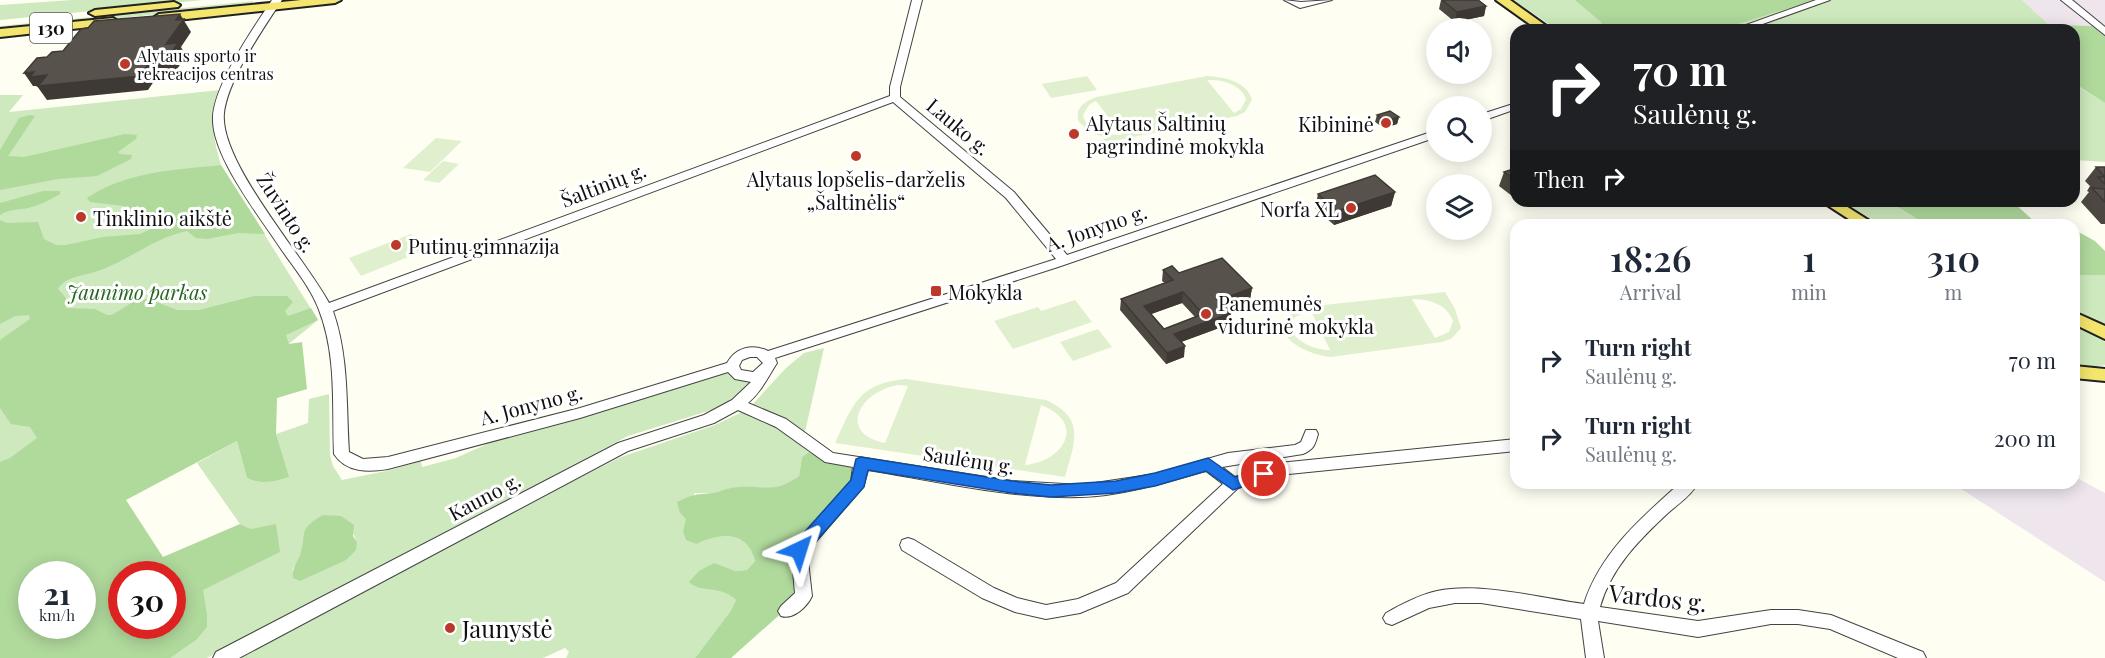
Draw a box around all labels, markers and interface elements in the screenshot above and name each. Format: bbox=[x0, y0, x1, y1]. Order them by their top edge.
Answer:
road number: 130 bbox=[30, 13, 72, 43]
map controls bbox=[1426, 18, 1492, 240]
button: sound bbox=[1426, 18, 1492, 84]
text: 70 m bbox=[1633, 41, 1727, 97]
place label: Alytaus sporto ir rekreacijos centras bbox=[136, 45, 274, 84]
icon: right bbox=[1534, 48, 1612, 126]
marker: Alytaus sporto ir rekreacijos centras bbox=[118, 57, 132, 71]
street label: Lauko g. bbox=[921, 91, 997, 161]
text: Saulėnų g. bbox=[1633, 95, 1757, 131]
button: search bbox=[1426, 96, 1492, 162]
place label: Alytaus Šaltinių pagrindinė mokykla bbox=[1085, 109, 1265, 159]
place label: Kibininė bbox=[1298, 110, 1374, 137]
marker: Kibininė bbox=[1379, 116, 1393, 130]
marker: Alytaus Šaltinių pagrindinė mokykla bbox=[1067, 127, 1081, 141]
marker: Alytaus lopšelis-darželis „Šaltinėlis“ bbox=[849, 149, 863, 163]
street label: Šaltinių g. bbox=[556, 155, 650, 213]
icon: right bbox=[1597, 162, 1630, 195]
text: Then bbox=[1534, 164, 1585, 194]
place label: Alytaus lopšelis-darželis „Šaltinėlis“ bbox=[746, 165, 965, 215]
street label: Žuvinto g. bbox=[251, 167, 323, 257]
button: layers bbox=[1426, 174, 1492, 240]
place label: Norfa XL bbox=[1260, 195, 1339, 222]
street label: A. Jonyno g. bbox=[1041, 197, 1150, 257]
marker: Norfa XL bbox=[1344, 201, 1358, 215]
place label: Tinklinio aikštė bbox=[93, 204, 232, 231]
marker: Tinklinio aikštė bbox=[74, 210, 88, 224]
place label: Putinų gimnazija bbox=[408, 232, 560, 259]
text: 18:26 bbox=[1610, 233, 1691, 281]
text: 1 bbox=[1802, 233, 1816, 281]
text: 310 bbox=[1927, 233, 1980, 281]
marker: Putinų gimnazija bbox=[389, 238, 403, 252]
park label: Jaunimo parkas bbox=[67, 278, 208, 305]
place label: Mokykla bbox=[948, 278, 1023, 305]
text: Arrival bbox=[1620, 278, 1681, 305]
text: min bbox=[1791, 278, 1827, 305]
text: m bbox=[1944, 278, 1962, 305]
marker: Mokykla bbox=[929, 284, 943, 298]
place label: Panemunės vidurinė mokykla bbox=[1217, 289, 1374, 339]
marker: Panemunės vidurinė mokykla bbox=[1199, 307, 1213, 321]
text: Turn right bbox=[1585, 332, 1691, 362]
icon: right bbox=[1534, 344, 1567, 377]
text: 70 m bbox=[2009, 345, 2056, 375]
text: Saulėnų g. bbox=[1585, 362, 1677, 389]
street label: A. Jonyno g. bbox=[476, 377, 585, 431]
text: Turn right bbox=[1585, 410, 1691, 440]
icon: right bbox=[1534, 422, 1567, 455]
text: 200 m bbox=[1994, 423, 2056, 453]
street label: Saulėnų g. bbox=[921, 438, 1017, 480]
text: Saulėnų g. bbox=[1585, 440, 1677, 467]
pin bbox=[1238, 448, 1289, 499]
icon: arrive bbox=[1247, 457, 1280, 490]
street label: Kauno g. bbox=[443, 466, 525, 526]
position arrow bbox=[767, 518, 831, 582]
speed limit sign: 30 bbox=[108, 561, 186, 639]
text: 21 bbox=[43, 573, 71, 613]
street label: Vardos g. bbox=[1606, 576, 1709, 618]
text: km/h bbox=[39, 605, 75, 625]
place label: Jaunystė bbox=[461, 612, 553, 644]
marker: Jaunystė bbox=[443, 621, 457, 635]

